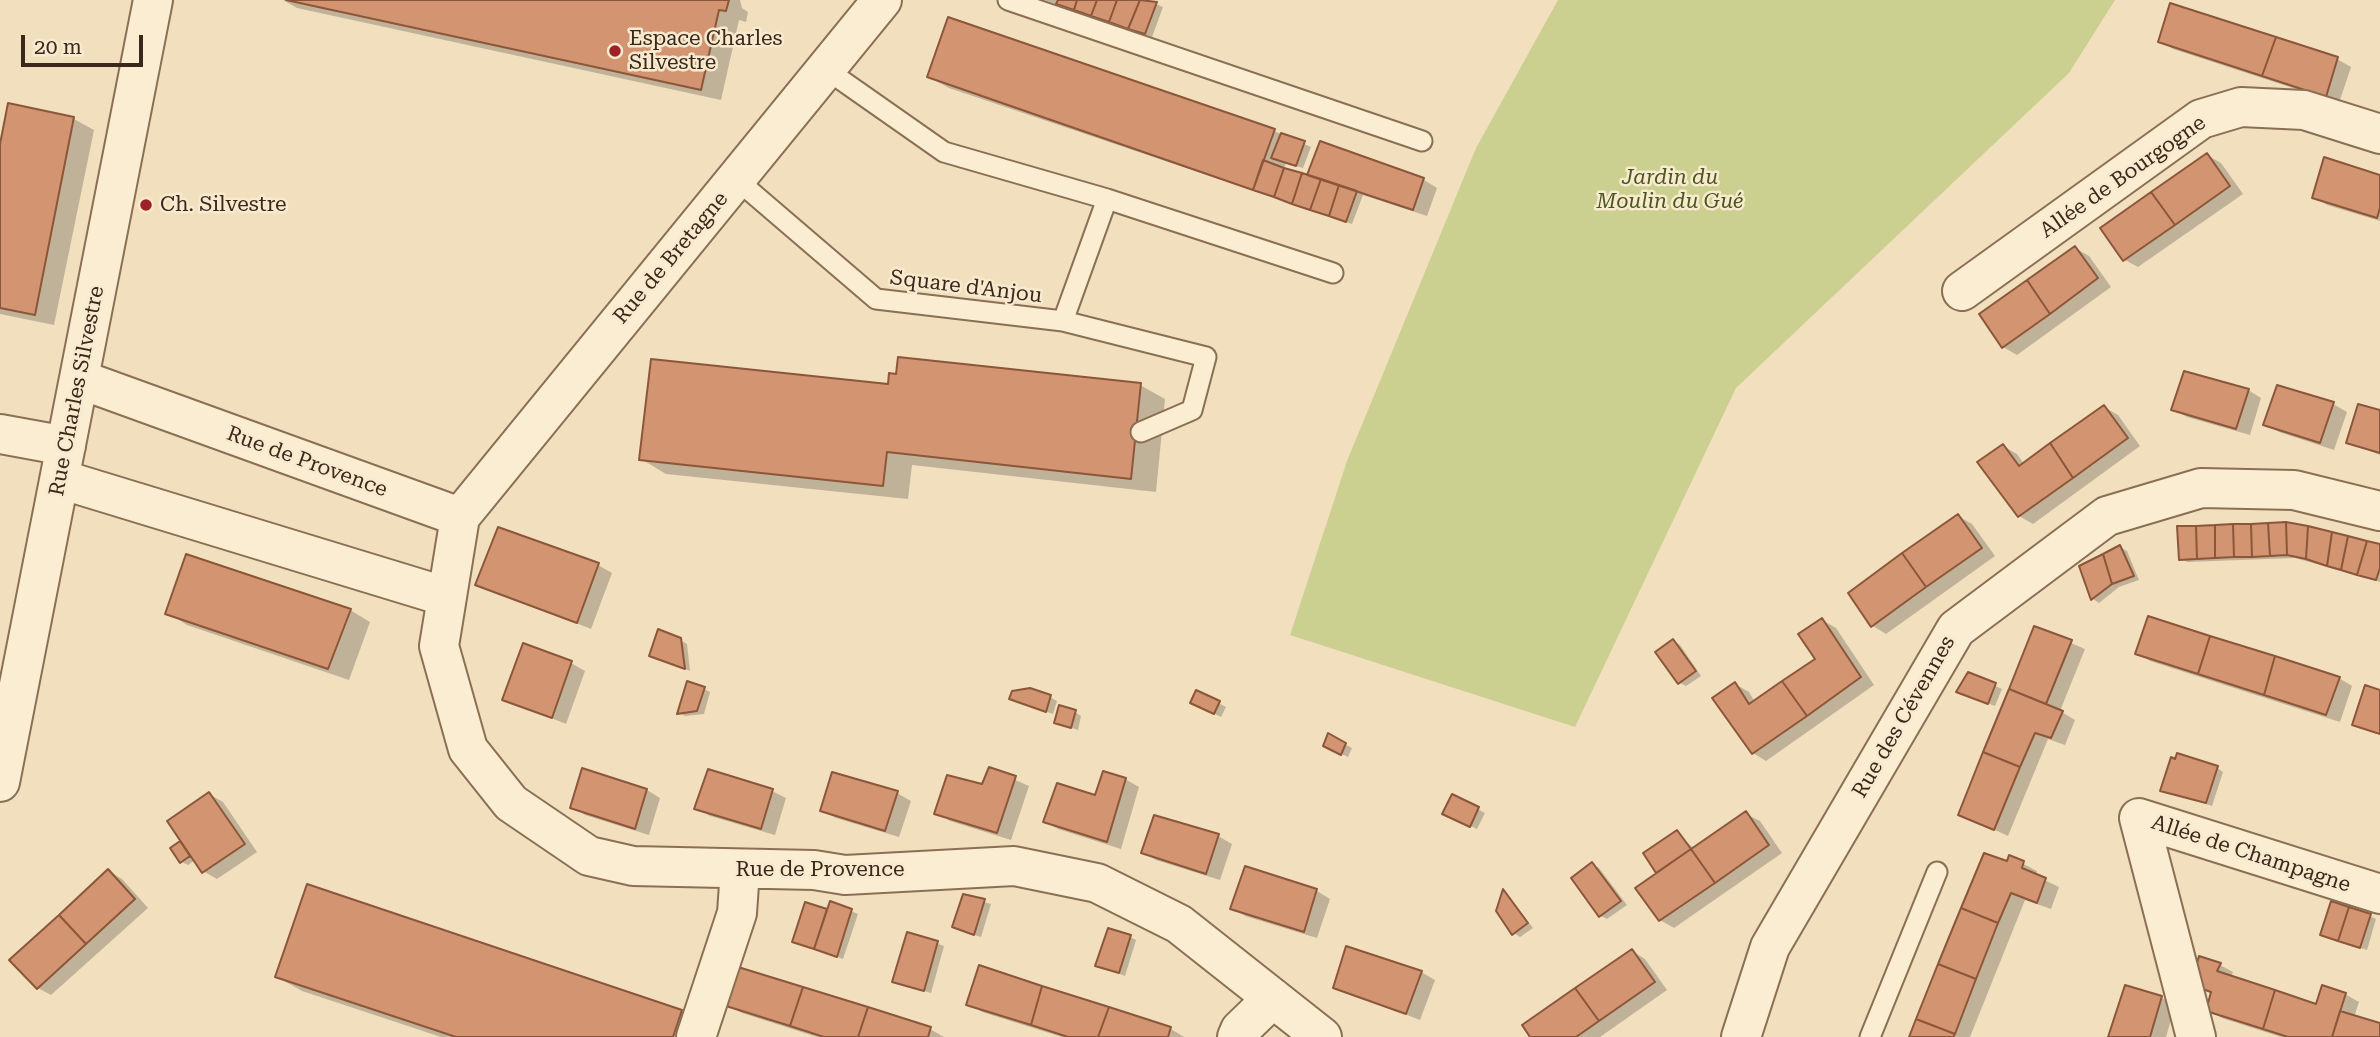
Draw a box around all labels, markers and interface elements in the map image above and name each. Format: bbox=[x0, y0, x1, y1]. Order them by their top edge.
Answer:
scale bar bbox=[24, 21, 147, 65]
place label: Espace Charles Silvestre bbox=[629, 26, 782, 76]
text: 20 m bbox=[34, 35, 82, 59]
marker: Espace Charles Silvestre bbox=[607, 43, 623, 59]
street label: Allée de Bourgogne bbox=[2035, 110, 2211, 244]
park label: Jardin du Moulin du Gué bbox=[1597, 165, 1743, 215]
street label: Rue de Bretagne bbox=[608, 187, 734, 329]
place label: Ch. Silvestre bbox=[160, 192, 287, 218]
marker: Ch. Silvestre bbox=[138, 197, 154, 213]
street label: Square d'Anjou bbox=[889, 265, 1043, 309]
street label: Rue Charles Silvestre bbox=[44, 284, 110, 498]
street label: Rue de Provence bbox=[223, 421, 391, 503]
street label: Rue des Cévennes bbox=[1847, 632, 1961, 802]
street label: Allée de Champagne bbox=[2148, 810, 2354, 898]
street label: Rue de Provence bbox=[736, 857, 904, 883]

